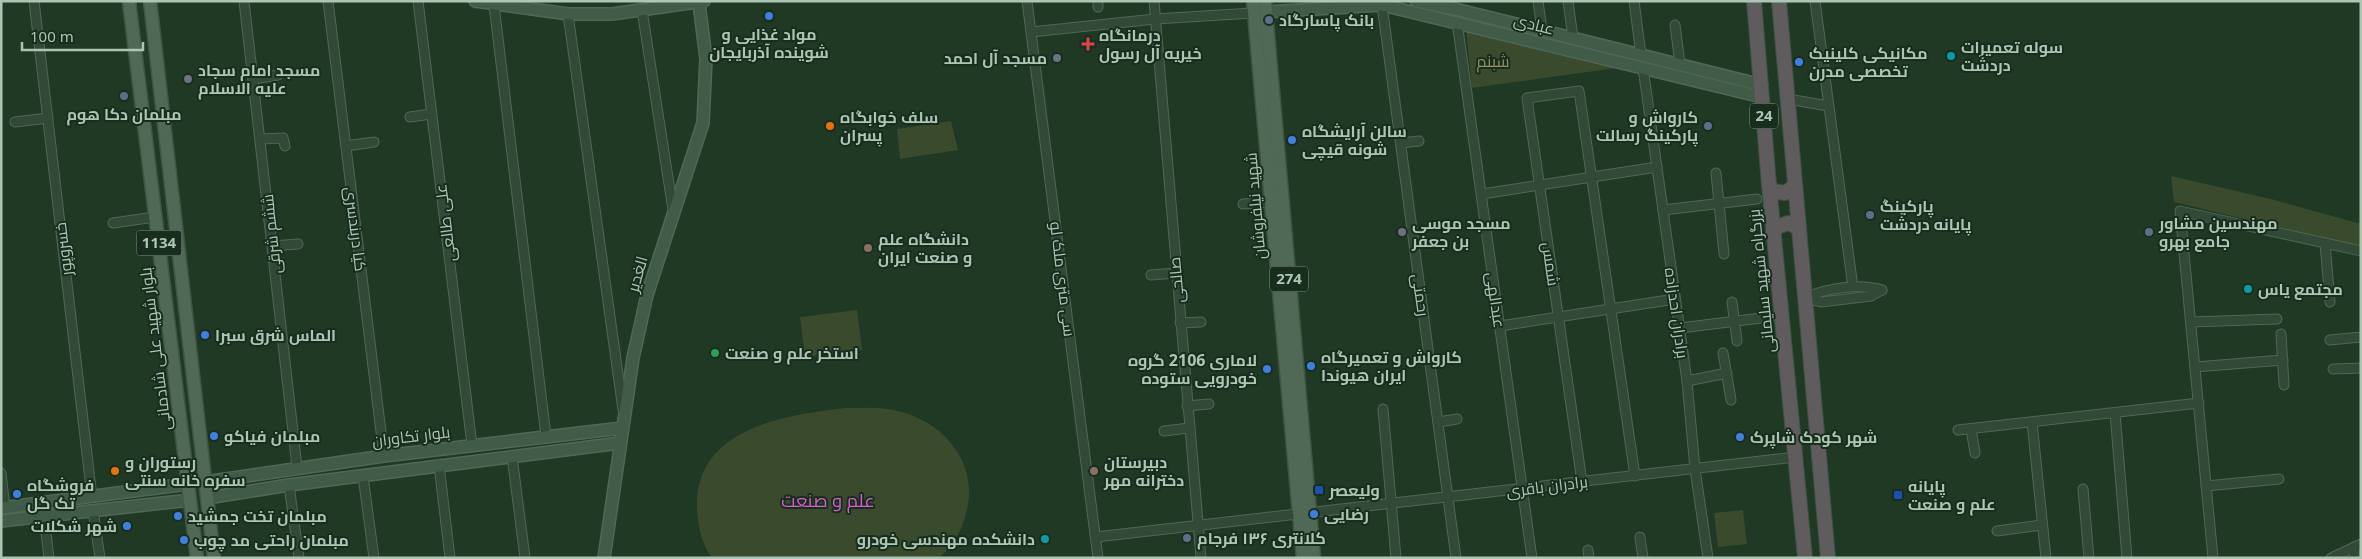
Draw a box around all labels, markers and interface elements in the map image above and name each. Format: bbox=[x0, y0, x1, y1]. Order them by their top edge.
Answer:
street label: عبادی bbox=[1511, 8, 1557, 40]
place label: بانک پاسارگاد bbox=[1279, 9, 1374, 32]
marker: مواد غذایی و شوینده آذربایجان bbox=[763, 10, 775, 22]
marker: بانک پاسارگاد bbox=[1263, 14, 1275, 26]
scale bar bbox=[22, 20, 144, 52]
place label: مواد غذایی و شوینده آذربایجان bbox=[709, 23, 829, 63]
place label: درمانگاه خیریه آل رسول bbox=[1099, 24, 1202, 64]
text: 100 m bbox=[30, 26, 74, 46]
place label: سوله تعمیرات دردشت bbox=[1961, 36, 2063, 76]
marker: درمانگاه خیریه آل رسول bbox=[1081, 37, 1095, 51]
place label: مکانیکی کلینیک تخصصی مدرن bbox=[1809, 42, 1928, 82]
place label: مسجد آل احمد bbox=[944, 47, 1047, 69]
park label: شبنم bbox=[1476, 50, 1510, 73]
marker: سوله تعمیرات دردشت bbox=[1945, 50, 1957, 62]
marker: مسجد آل احمد bbox=[1051, 52, 1063, 64]
marker: مکانیکی کلینیک تخصصی مدرن bbox=[1793, 56, 1805, 68]
place label: مسجد امام سجاد علیه الاسلام bbox=[198, 59, 320, 100]
marker: مسجد امام سجاد علیه الاسلام bbox=[182, 73, 194, 85]
marker: مبلمان دکا هوم bbox=[118, 90, 130, 102]
place label: مبلمان دکا هوم bbox=[66, 103, 182, 126]
road number: 24 bbox=[1750, 104, 1778, 128]
place label: سلف خوابگاه پسران bbox=[840, 106, 938, 147]
place label: کارواش و پارکینگ رسالت bbox=[1596, 106, 1698, 147]
marker: سلف خوابگاه پسران bbox=[824, 120, 836, 132]
place label: سالن آرایشگاه شونه قیچی bbox=[1302, 120, 1407, 161]
marker: کارواش و پارکینگ رسالت bbox=[1702, 120, 1714, 132]
marker: سالن آرایشگاه شونه قیچی bbox=[1286, 134, 1298, 146]
street label: شهید نیلفروشان bbox=[1239, 152, 1271, 260]
street label: علی طالعی bbox=[429, 183, 461, 263]
street label: کیا دربندسری bbox=[340, 185, 372, 273]
street label: ششم شرقی bbox=[256, 193, 287, 275]
place label: پارکینگ پایانه دردشت bbox=[1880, 195, 1971, 236]
street label: بزرگراه شهید سلیمانی bbox=[1742, 208, 1780, 354]
marker: پارکینگ پایانه دردشت bbox=[1864, 209, 1876, 221]
place label: مسجد موسی بن جعفر bbox=[1411, 212, 1511, 252]
place label: مهندسین مشاور جامع بهرو bbox=[2158, 212, 2278, 252]
street label: سی متری ملک لو bbox=[1045, 220, 1081, 338]
street label: خسروپور bbox=[49, 221, 78, 278]
marker: مسجد موسی بن جعفر bbox=[1396, 226, 1408, 238]
marker: مهندسین مشاور جامع بهرو bbox=[2143, 226, 2155, 238]
place label: دانشگاه علم و صنعت ایران bbox=[878, 228, 972, 268]
road number: 1134 bbox=[136, 230, 182, 256]
street label: شمس bbox=[1537, 241, 1565, 287]
marker: دانشگاه علم و صنعت ایران bbox=[862, 242, 874, 254]
street label: الغدیر bbox=[621, 253, 653, 296]
street label: صالحی bbox=[1163, 256, 1189, 304]
street label: بلوار شهید علی شادمانی bbox=[134, 266, 176, 432]
road number: 274 bbox=[1270, 266, 1308, 292]
street label: برادران احدزاده bbox=[1660, 266, 1694, 360]
street label: عبدالهی bbox=[1481, 271, 1511, 329]
street label: رحمتی bbox=[1407, 272, 1435, 318]
place label: مجتمع یاس bbox=[2258, 278, 2343, 300]
marker: مجتمع یاس bbox=[2242, 283, 2254, 295]
place label: الماس شرق سبرا bbox=[215, 324, 336, 346]
marker: الماس شرق سبرا bbox=[199, 329, 211, 341]
place label: استخر علم و صنعت bbox=[725, 342, 859, 365]
place label: کارواش و تعمیرگاه ایران هیوندا bbox=[1321, 346, 1462, 386]
marker: استخر علم و صنعت bbox=[709, 347, 721, 359]
place label: لاماری 2106 گروه خودرویی ستوده bbox=[1128, 349, 1257, 389]
marker: کارواش و تعمیرگاه ایران هیوندا bbox=[1305, 360, 1317, 372]
marker: لاماری 2106 گروه خودرویی ستوده bbox=[1261, 363, 1273, 375]
street label: بلوار تکاوران bbox=[371, 420, 451, 452]
place label: مبلمان فیاکو bbox=[224, 425, 320, 447]
place label: شهر کودک شاپرک bbox=[1750, 426, 1877, 449]
marker: مبلمان فیاکو bbox=[208, 430, 220, 442]
marker: شهر کودک شاپرک bbox=[1734, 431, 1746, 443]
place label: رستوران و سفره خانه سنتی bbox=[125, 451, 246, 491]
place label: دبیرستان دخترانه مهر bbox=[1103, 451, 1184, 491]
marker: رستوران و سفره خانه سنتی bbox=[109, 465, 121, 477]
marker: دبیرستان دخترانه مهر bbox=[1088, 465, 1100, 477]
street label: برادران باقری bbox=[1505, 470, 1589, 502]
place label: فروشگاه تک گل bbox=[27, 474, 94, 514]
place label: پایانه علم و صنعت bbox=[1908, 475, 1996, 516]
place label: ولیعصر bbox=[1328, 479, 1380, 501]
marker: ولیعصر bbox=[1313, 484, 1325, 496]
marker: فروشگاه تک گل bbox=[11, 488, 23, 500]
district label: علم و صنعت bbox=[781, 488, 875, 513]
marker: پایانه علم و صنعت bbox=[1892, 489, 1904, 501]
place label: رضایی bbox=[1324, 503, 1369, 525]
place label: مبلمان تخت جمشید bbox=[188, 505, 327, 527]
marker: رضایی bbox=[1308, 508, 1320, 520]
marker: مبلمان تخت جمشید bbox=[172, 510, 184, 522]
place label: شهر شکلات bbox=[31, 515, 117, 537]
marker: شهر شکلات bbox=[121, 520, 133, 532]
place label: کلانتری ۱۳۶ فرجام bbox=[1197, 527, 1326, 550]
place label: دانشکده مهندسی خودرو bbox=[857, 528, 1035, 550]
place label: مبلمان راحتی مد چوب bbox=[194, 529, 349, 552]
marker: کلانتری ۱۳۶ فرجام bbox=[1181, 532, 1193, 544]
marker: دانشکده مهندسی خودرو bbox=[1039, 533, 1051, 545]
marker: مبلمان راحتی مد چوب bbox=[178, 534, 190, 546]

